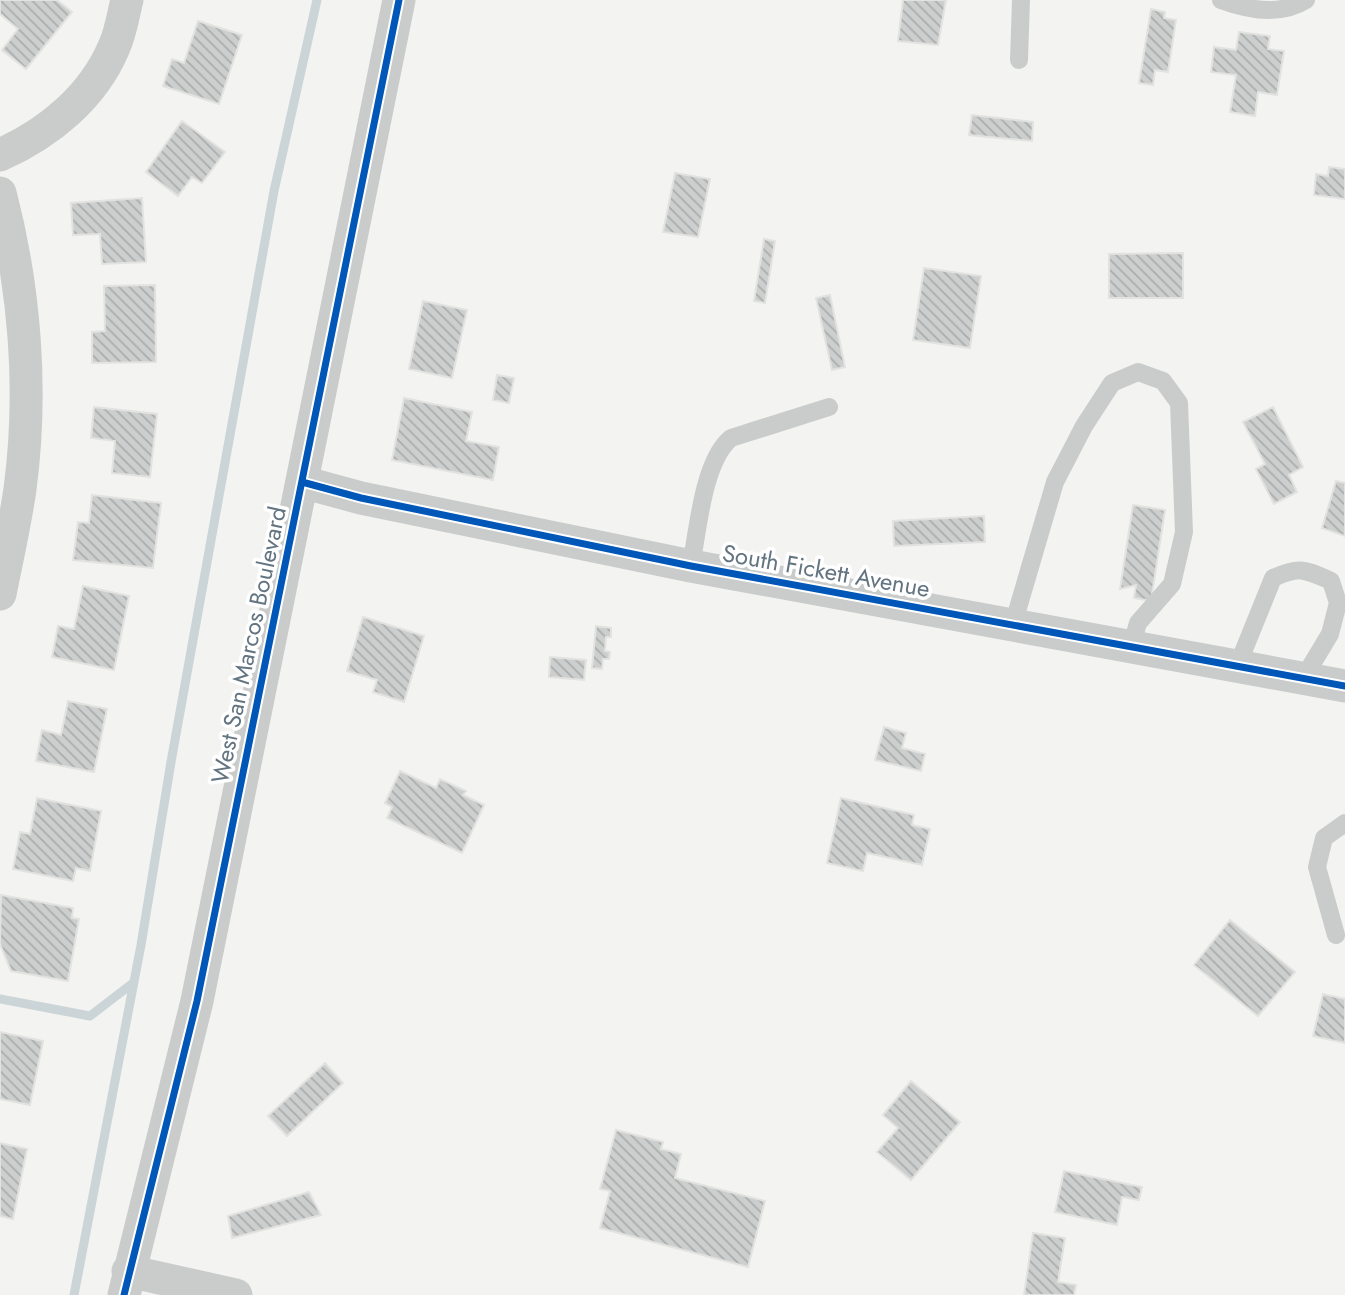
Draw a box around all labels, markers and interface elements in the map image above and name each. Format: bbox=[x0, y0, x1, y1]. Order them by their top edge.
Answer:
street label: West San Marcos Boulevard bbox=[202, 503, 295, 787]
street label: South Fickett Avenue bbox=[720, 535, 933, 606]

